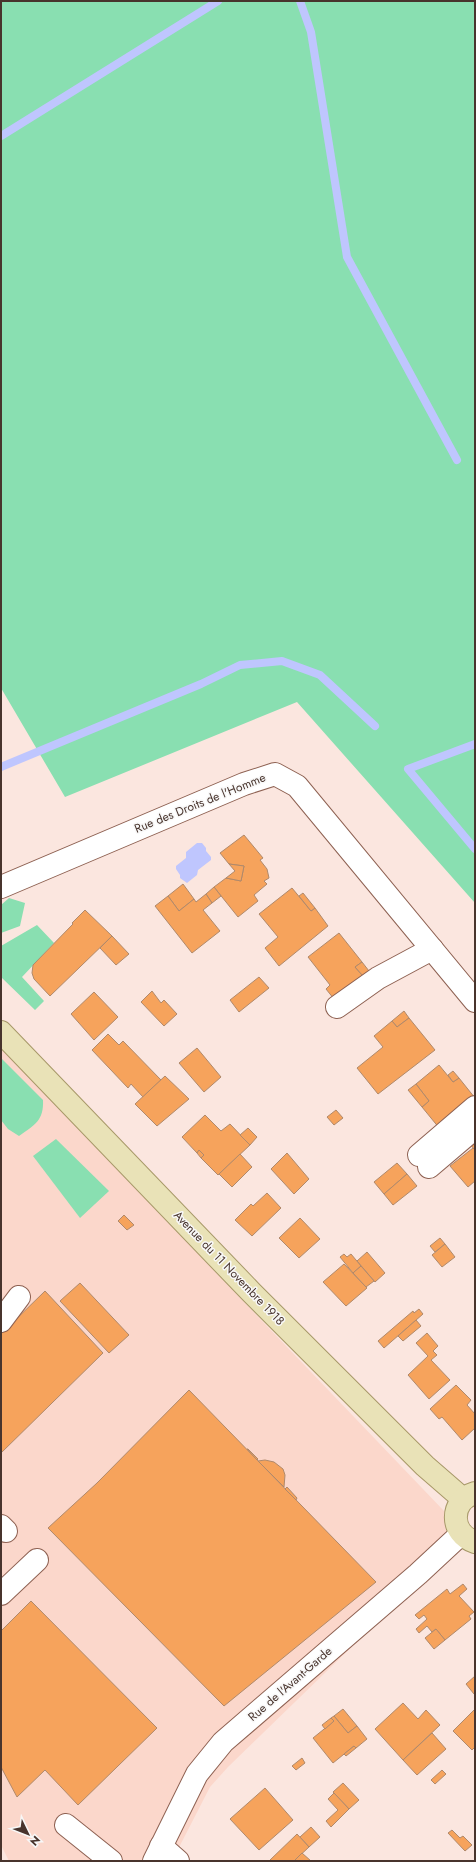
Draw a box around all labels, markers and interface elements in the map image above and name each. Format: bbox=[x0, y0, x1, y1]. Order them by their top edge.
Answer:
street label: Rue des Droits de l'Homme bbox=[132, 768, 268, 838]
street label: Avenue du 11 Novembre 1918 bbox=[169, 1207, 289, 1329]
street label: Rue de l'Avant-Garde bbox=[244, 1642, 336, 1726]
north arrow bbox=[8, 1814, 48, 1854]
text: N bbox=[26, 1832, 44, 1849]

